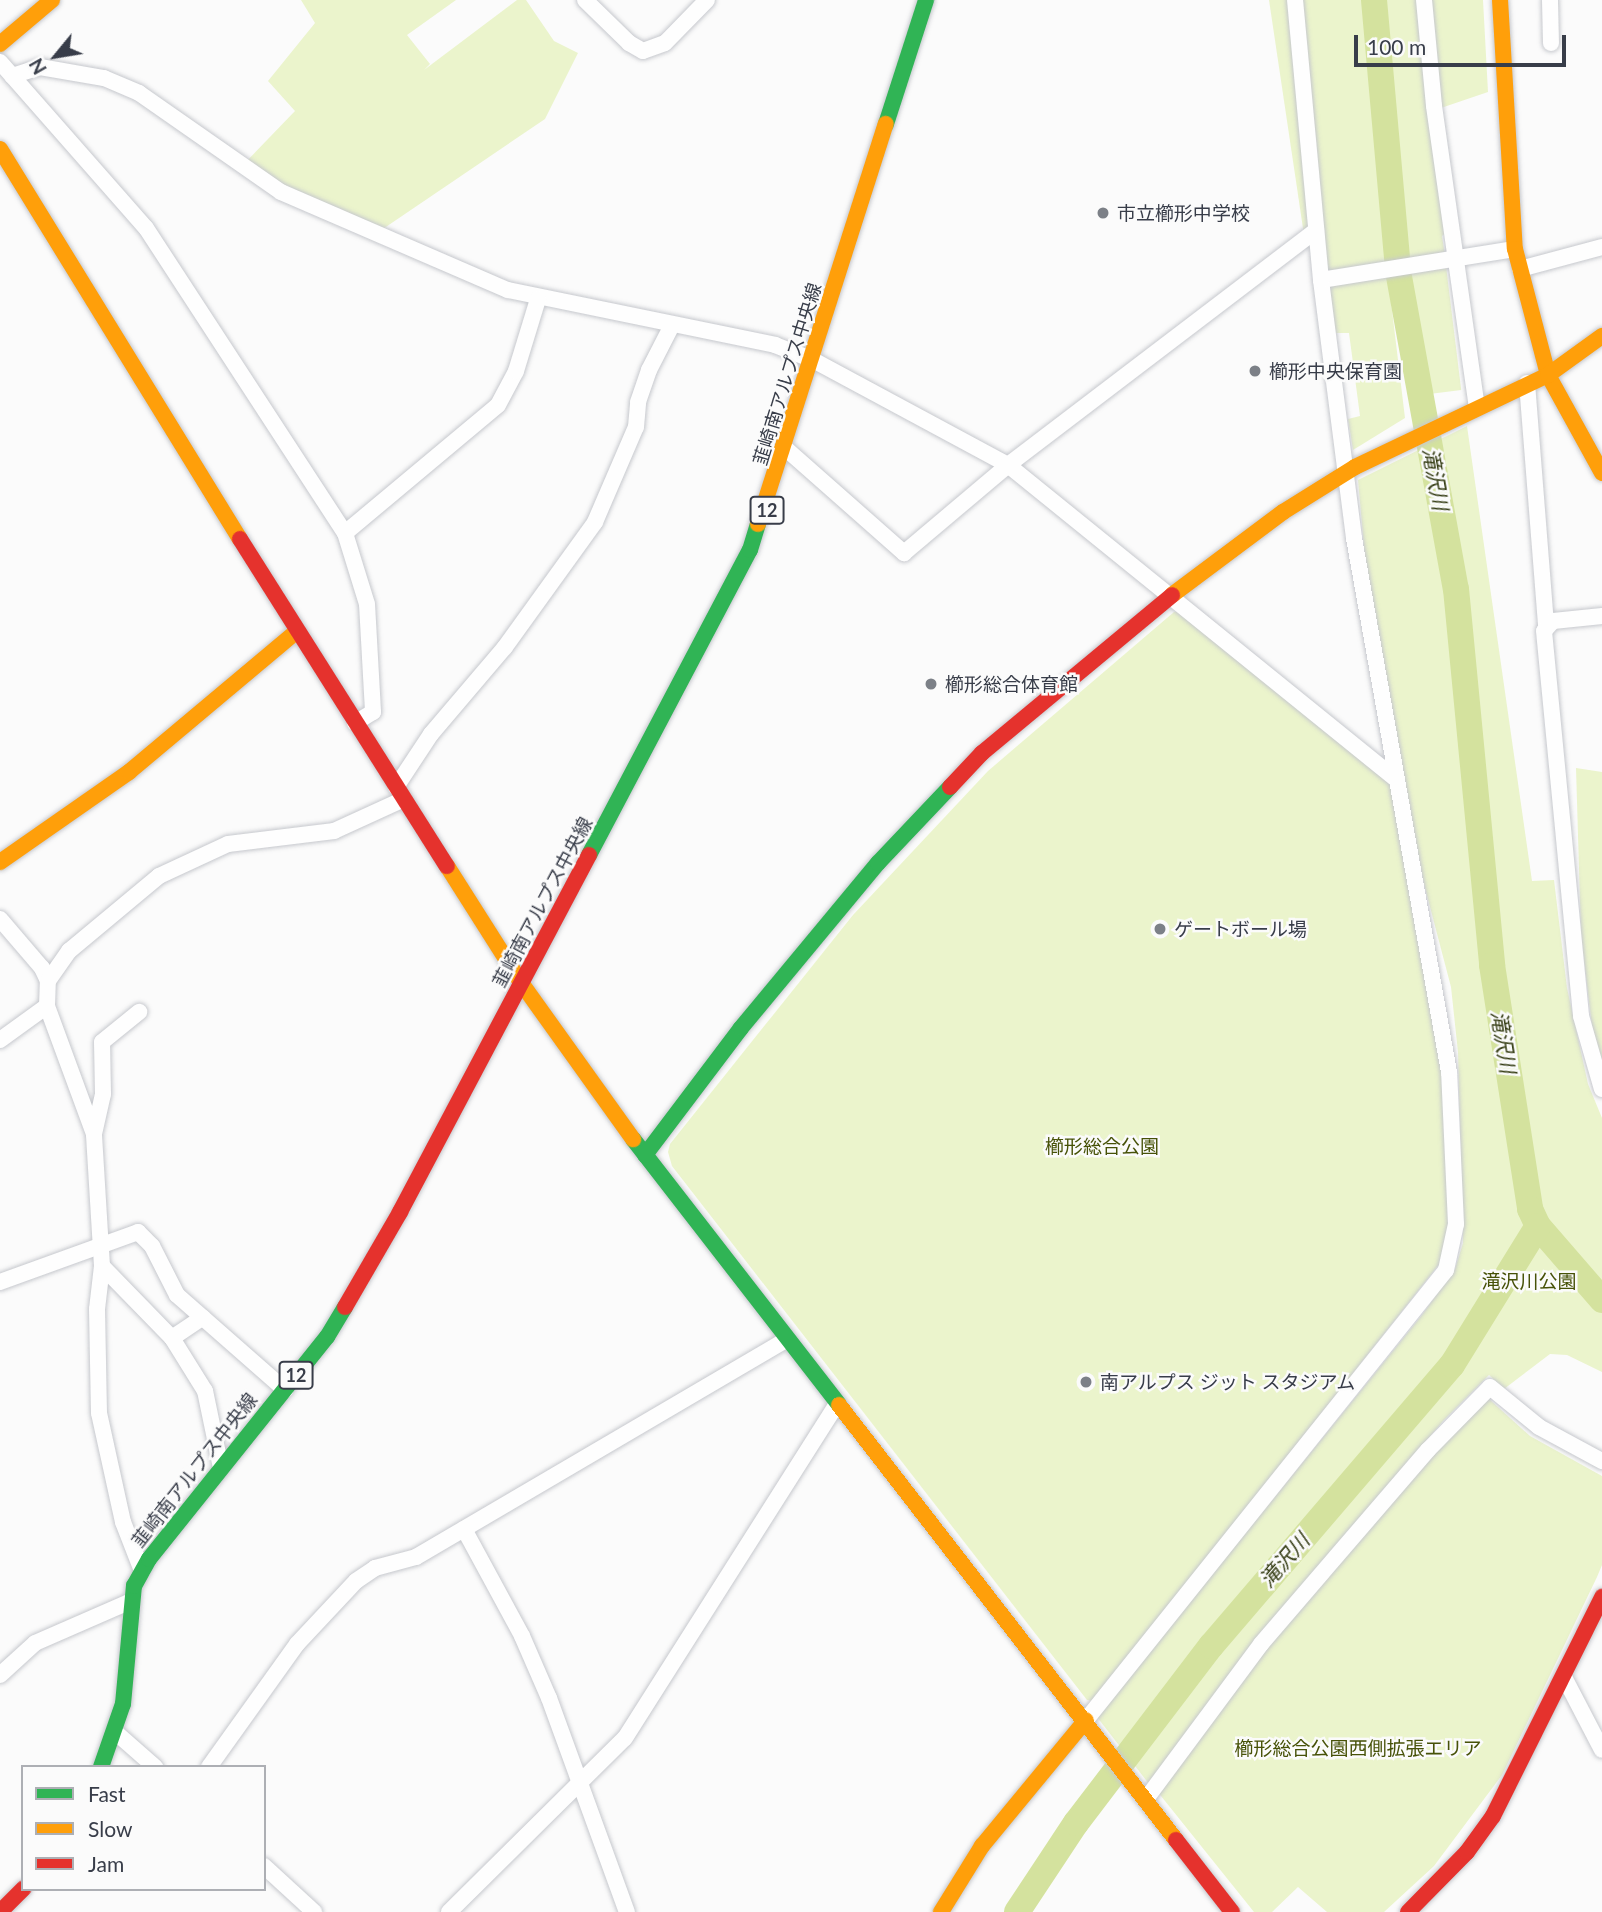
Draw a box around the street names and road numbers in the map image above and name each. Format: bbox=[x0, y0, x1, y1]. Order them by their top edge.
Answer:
street label: 韮崎南アルプス中央線 bbox=[748, 280, 826, 468]
road number: 12 bbox=[750, 496, 784, 524]
street label: 韮崎南アルプス中央線 bbox=[487, 813, 597, 991]
road number: 12 bbox=[278, 1360, 314, 1390]
street label: 韮崎南アルプス中央線 bbox=[127, 1388, 261, 1552]

